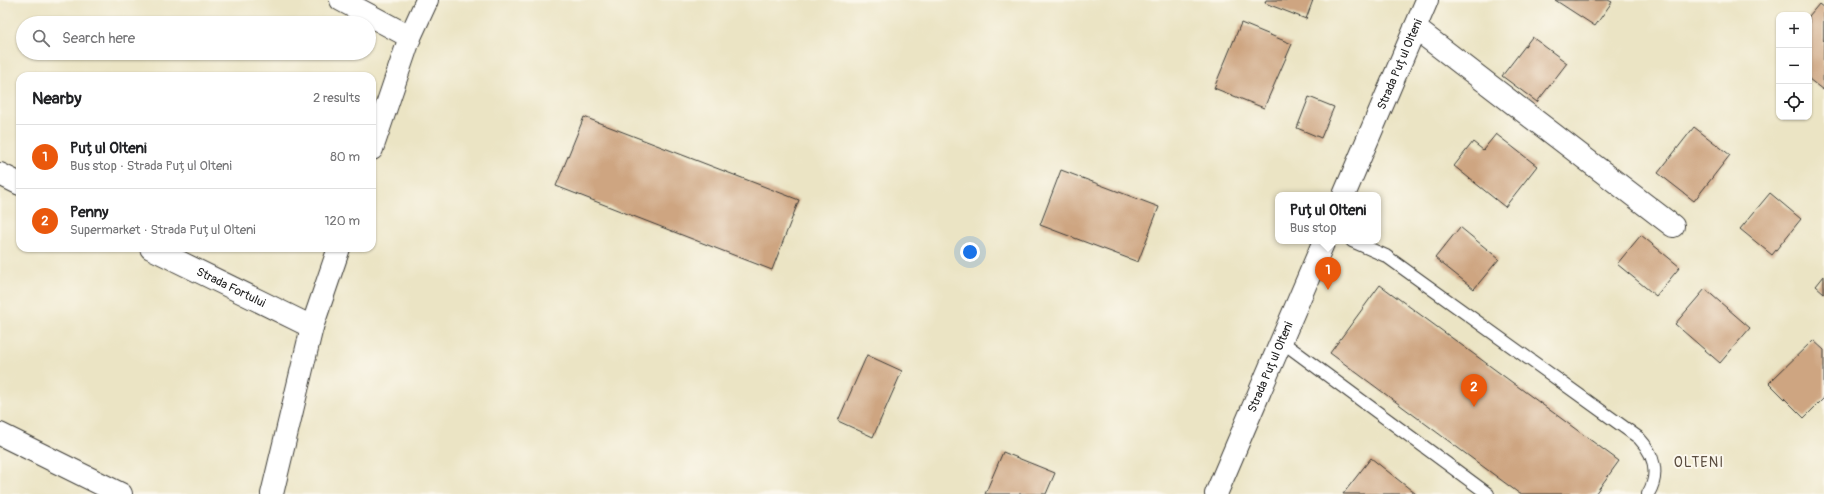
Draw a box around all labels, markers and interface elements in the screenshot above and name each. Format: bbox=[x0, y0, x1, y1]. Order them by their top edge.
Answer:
map controls bbox=[1776, 12, 1812, 120]
button: + bbox=[1776, 12, 1812, 48]
search box bbox=[16, 16, 376, 60]
street label: Strada Puțul Olteni bbox=[1374, 17, 1426, 112]
icon: search bbox=[30, 27, 52, 49]
text: Search here bbox=[62, 29, 135, 48]
button: − bbox=[1776, 48, 1812, 84]
button: locate bbox=[1776, 84, 1812, 120]
text: Nearby bbox=[32, 88, 81, 109]
text: 2 results bbox=[313, 90, 360, 106]
text: Puțul Olteni bbox=[70, 139, 147, 158]
text: 1 bbox=[42, 149, 48, 165]
text: 80 m bbox=[330, 149, 360, 165]
text: Bus stop · Strada Puțul Olteni bbox=[70, 158, 232, 174]
popup bbox=[1275, 192, 1381, 244]
text: Puțul Olteni bbox=[1290, 201, 1366, 220]
text: Penny bbox=[70, 203, 108, 222]
text: 2 bbox=[41, 213, 49, 229]
text: 120 m bbox=[324, 213, 360, 229]
text: Bus stop bbox=[1290, 220, 1337, 236]
text: Supermarket · Strada Puțul Olteni bbox=[70, 222, 256, 238]
your location bbox=[960, 242, 980, 262]
pin: 1 bbox=[1315, 257, 1341, 290]
street label: Strada Fortului bbox=[194, 264, 268, 311]
street label: Strada Puțul Olteni bbox=[1245, 320, 1297, 415]
pin: 2 bbox=[1461, 374, 1487, 407]
district label: OLTENI bbox=[1674, 454, 1724, 471]

